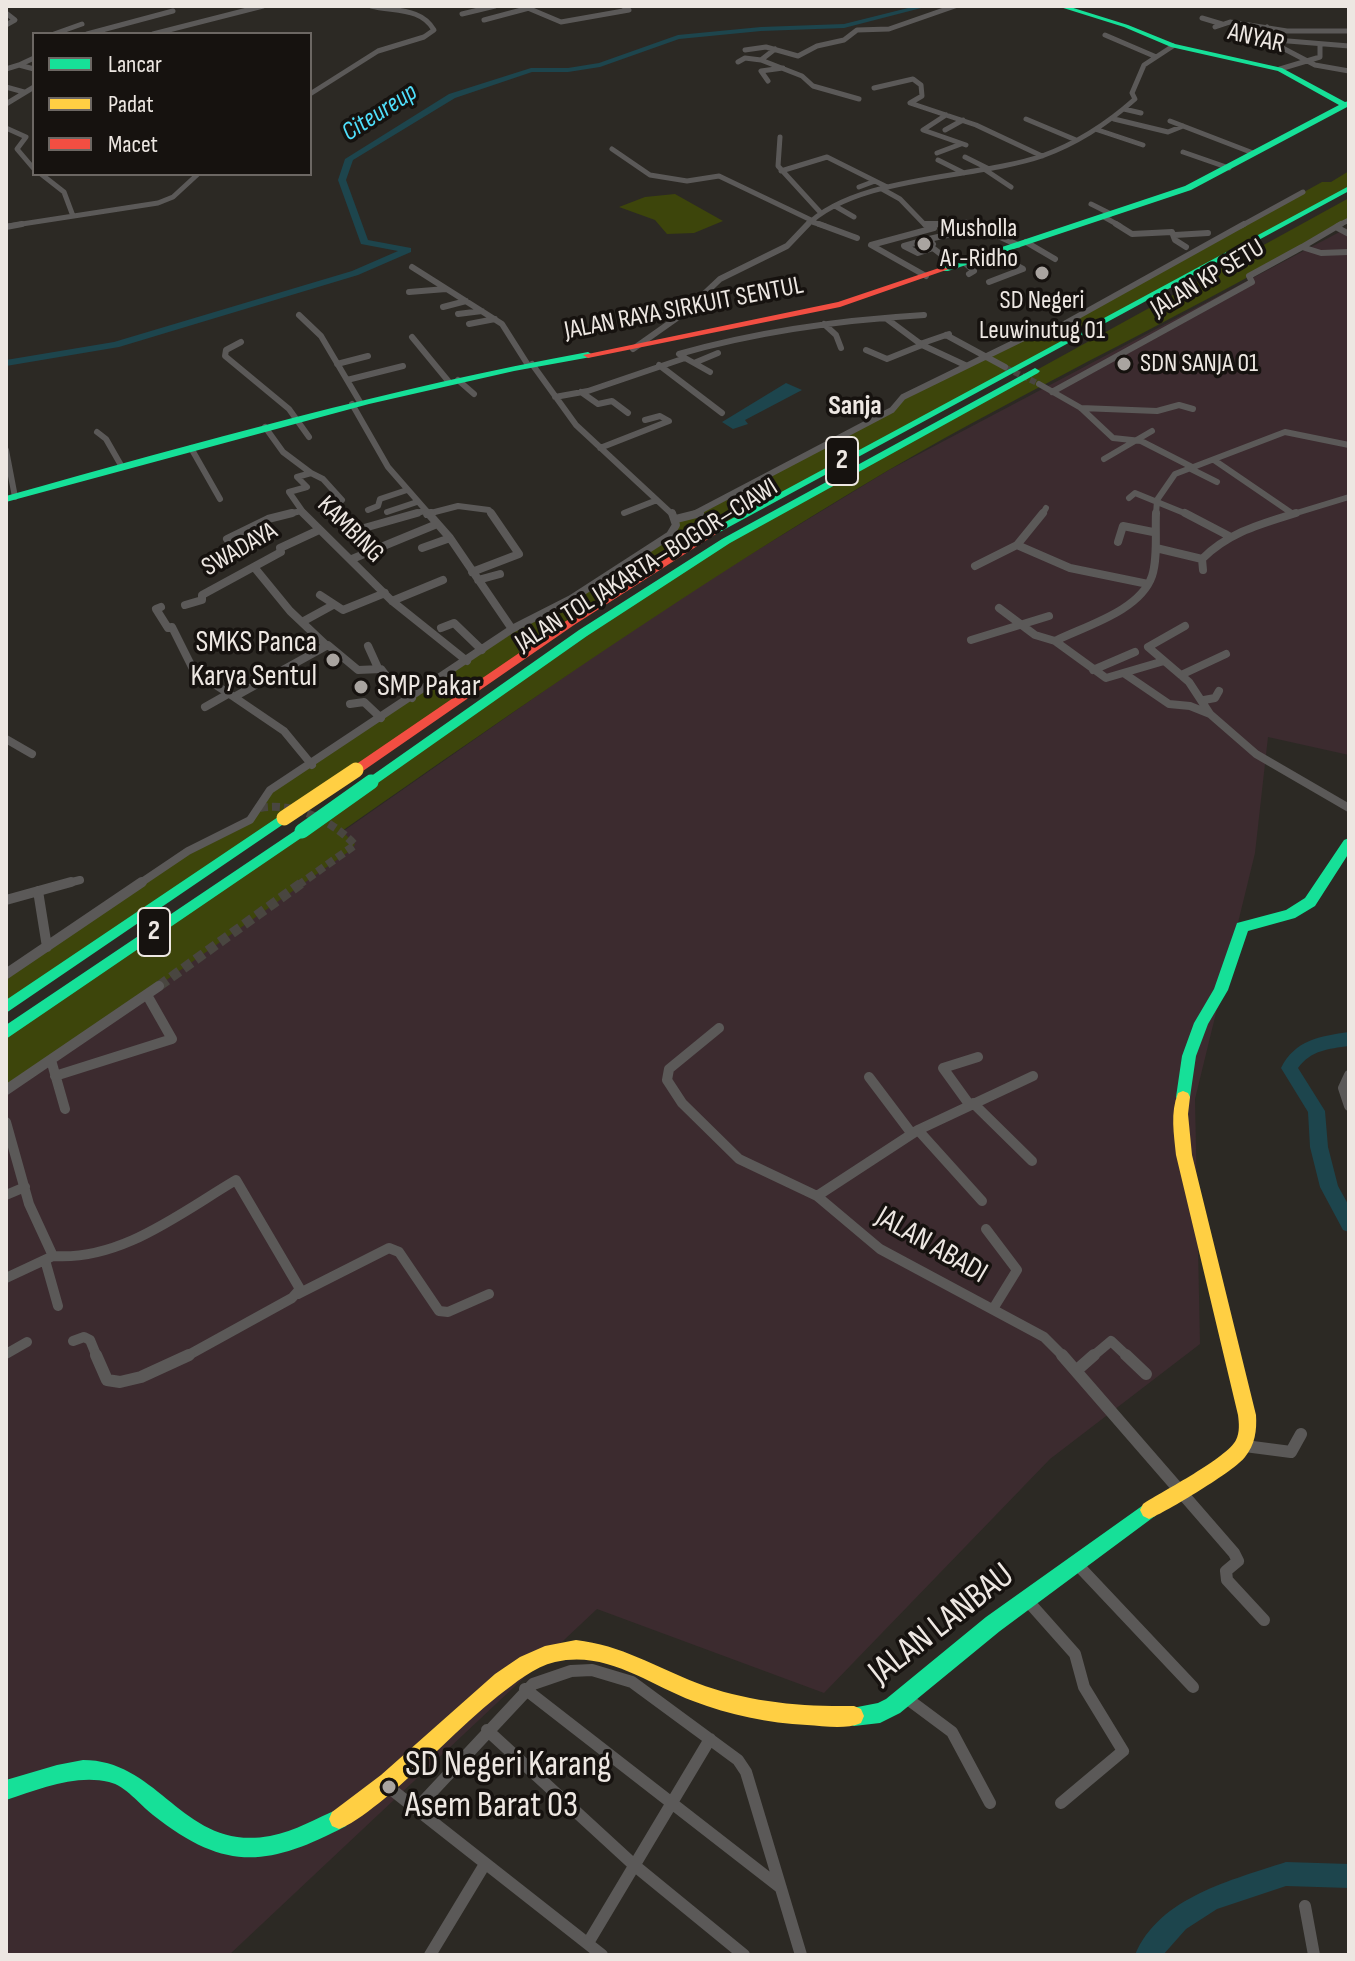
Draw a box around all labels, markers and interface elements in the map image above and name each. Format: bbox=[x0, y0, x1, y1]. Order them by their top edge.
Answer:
street label: ANYAR bbox=[1224, 17, 1288, 61]
legend bbox=[32, 32, 312, 176]
text: Lancar bbox=[108, 50, 162, 79]
water label: Citeureup bbox=[336, 77, 424, 149]
text: Padat bbox=[108, 90, 154, 119]
text: Macet bbox=[108, 130, 158, 159]
place label: Musholla Ar-Ridho bbox=[940, 213, 1018, 274]
street label: JALAN KP SETU bbox=[1146, 233, 1270, 325]
marker: Musholla Ar-Ridho bbox=[915, 235, 933, 253]
marker: SD Negeri Leuwinutug 01 bbox=[1033, 264, 1051, 282]
street label: JALAN RAYA SIRKUIT SENTUL bbox=[562, 271, 806, 347]
place label: SD Negeri Leuwinutug 01 bbox=[979, 285, 1105, 346]
place label: SDN SANJA 01 bbox=[1140, 348, 1258, 380]
marker: SDN SANJA 01 bbox=[1115, 355, 1133, 373]
district label: Sanja bbox=[828, 390, 882, 424]
road number: 2 bbox=[826, 437, 858, 485]
street label: JALAN TOL JAKARTA–BOGOR–CIAWI bbox=[510, 472, 784, 660]
street label: KAMBING bbox=[310, 490, 390, 570]
street label: SWADAYA bbox=[197, 516, 283, 584]
place label: SMKS Panca Karya Sentul bbox=[191, 625, 317, 696]
marker: SMKS Panca Karya Sentul bbox=[324, 651, 342, 669]
place label: SMP Pakar bbox=[377, 669, 481, 705]
marker: SMP Pakar bbox=[352, 678, 370, 696]
road number: 2 bbox=[138, 908, 170, 956]
street label: JALAN ABADI bbox=[869, 1200, 993, 1292]
street label: JALAN LANBAU bbox=[861, 1555, 1023, 1695]
place label: SD Negeri Karang Asem Barat 03 bbox=[405, 1744, 611, 1829]
marker: SD Negeri Karang Asem Barat 03 bbox=[380, 1778, 398, 1796]

